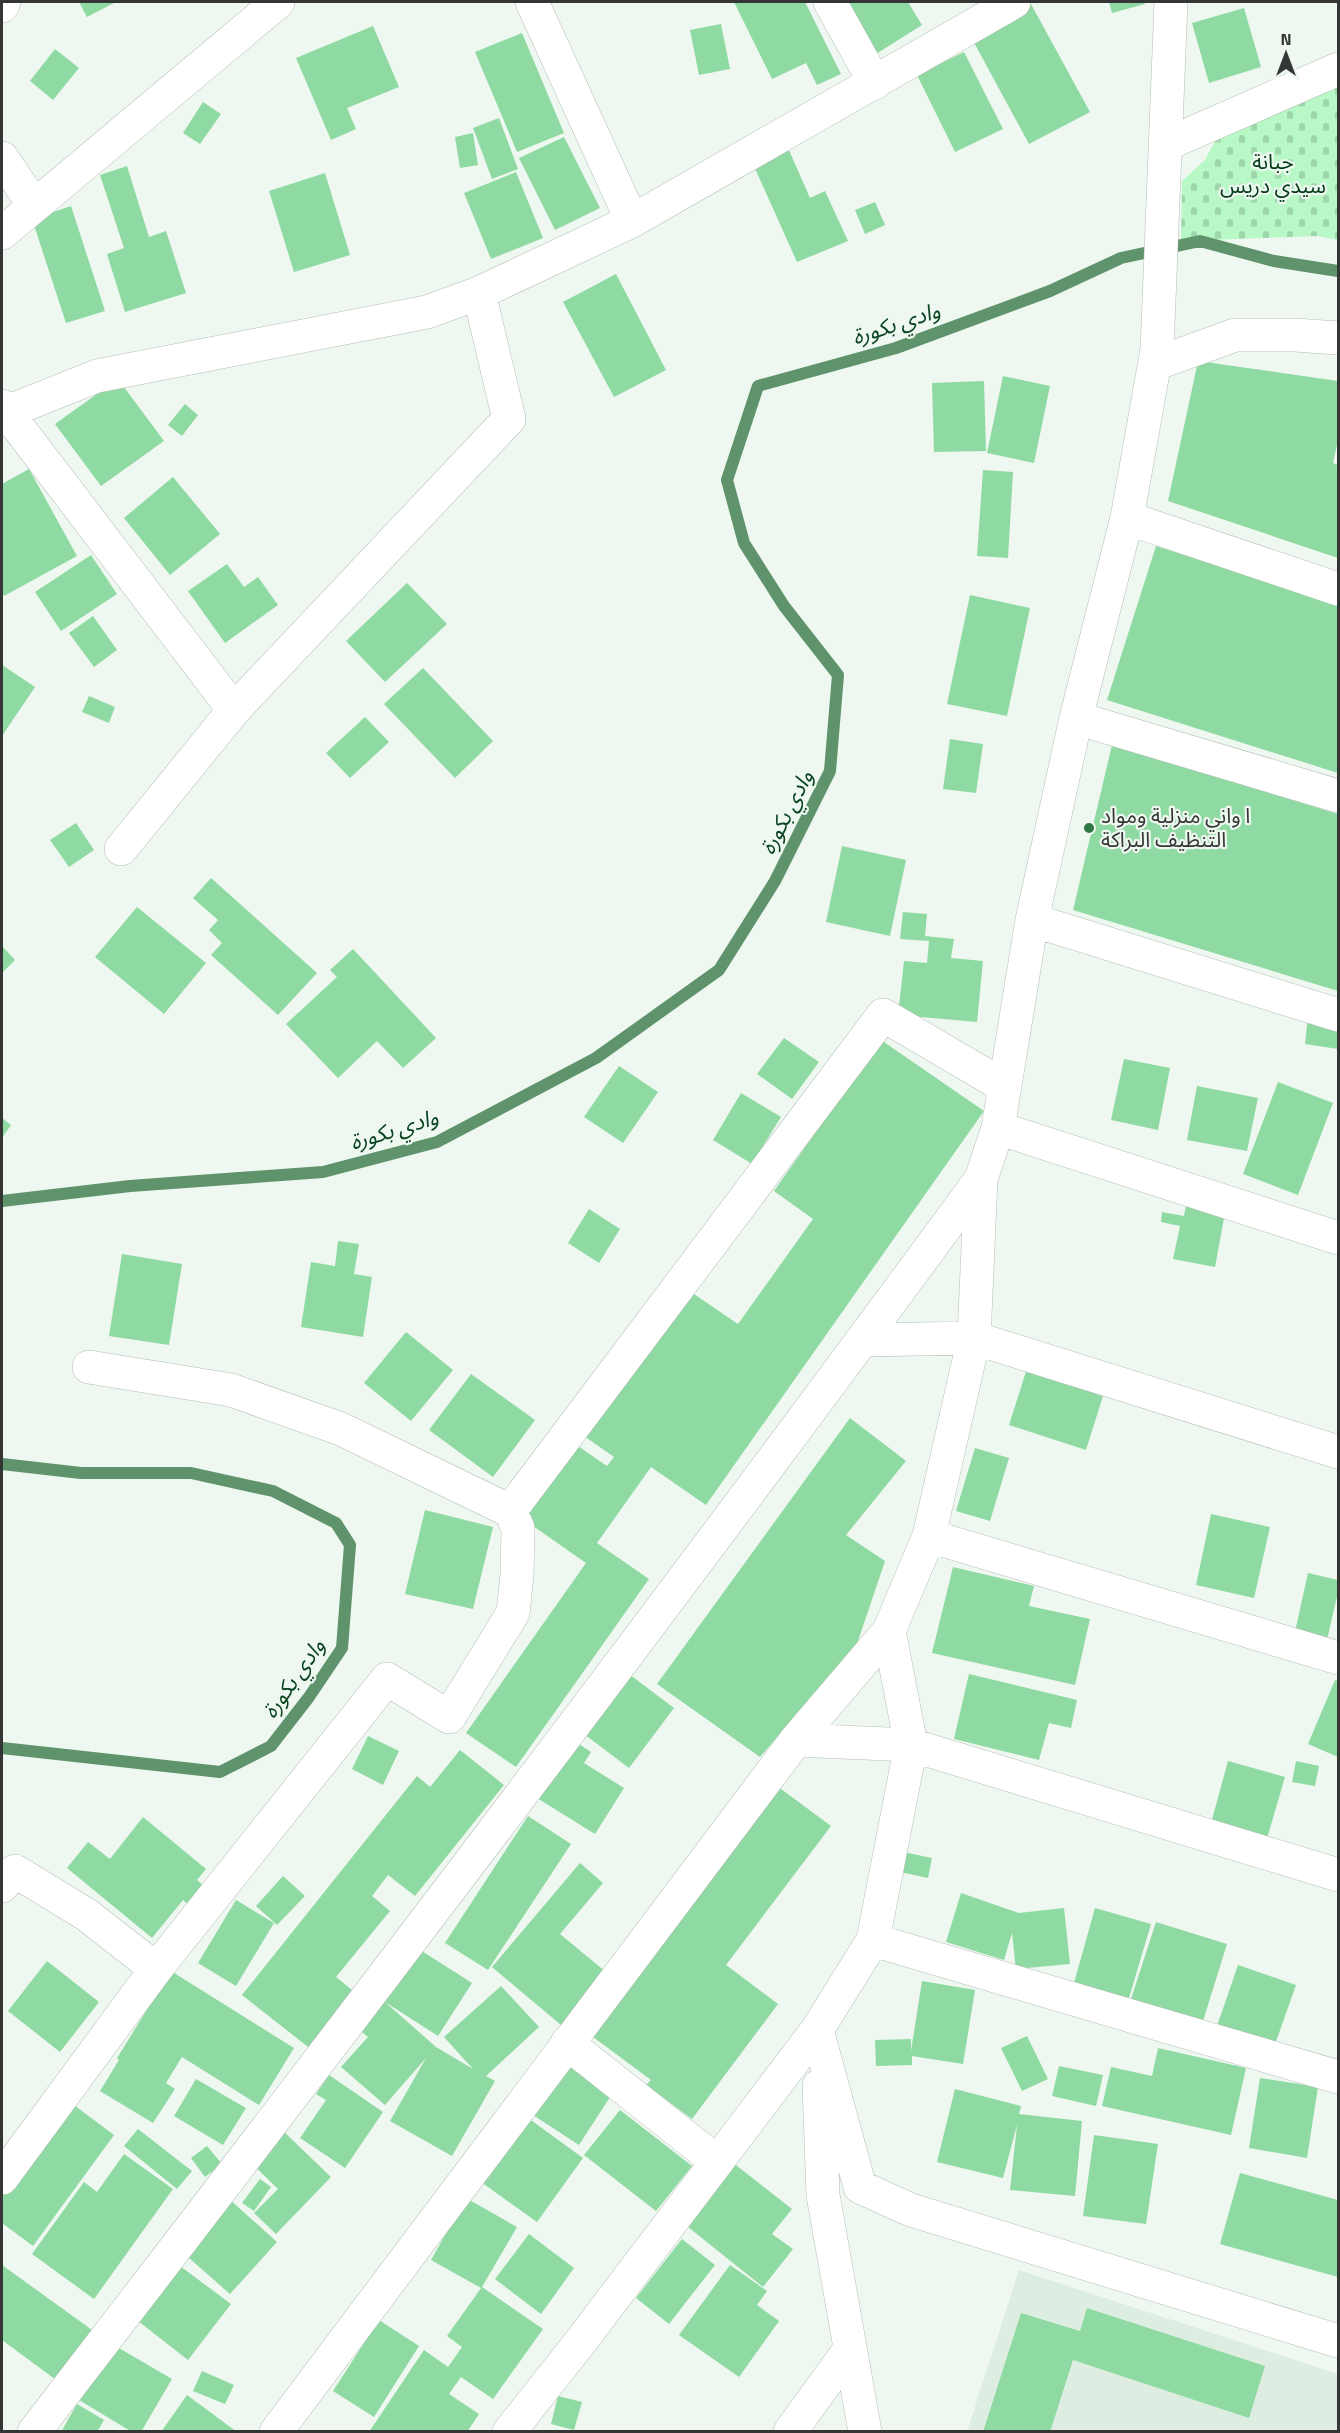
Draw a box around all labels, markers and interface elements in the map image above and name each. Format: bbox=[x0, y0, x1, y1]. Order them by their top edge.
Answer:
north arrow bbox=[1256, 24, 1316, 84]
text: N bbox=[1280, 27, 1292, 51]
park label: جبانة سيدي دريس bbox=[1220, 145, 1326, 202]
water label: وادي بكورة bbox=[848, 293, 945, 354]
water label: وادي بكورة bbox=[750, 764, 823, 861]
place label: ا واني منزلية ومواد التنظيف البراكة bbox=[1101, 799, 1250, 855]
marker: ا واني منزلية ومواد التنظيف البراكة bbox=[1082, 821, 1096, 835]
water label: وادي بكورة bbox=[346, 1099, 443, 1160]
water label: وادي بكورة bbox=[253, 1631, 334, 1726]

